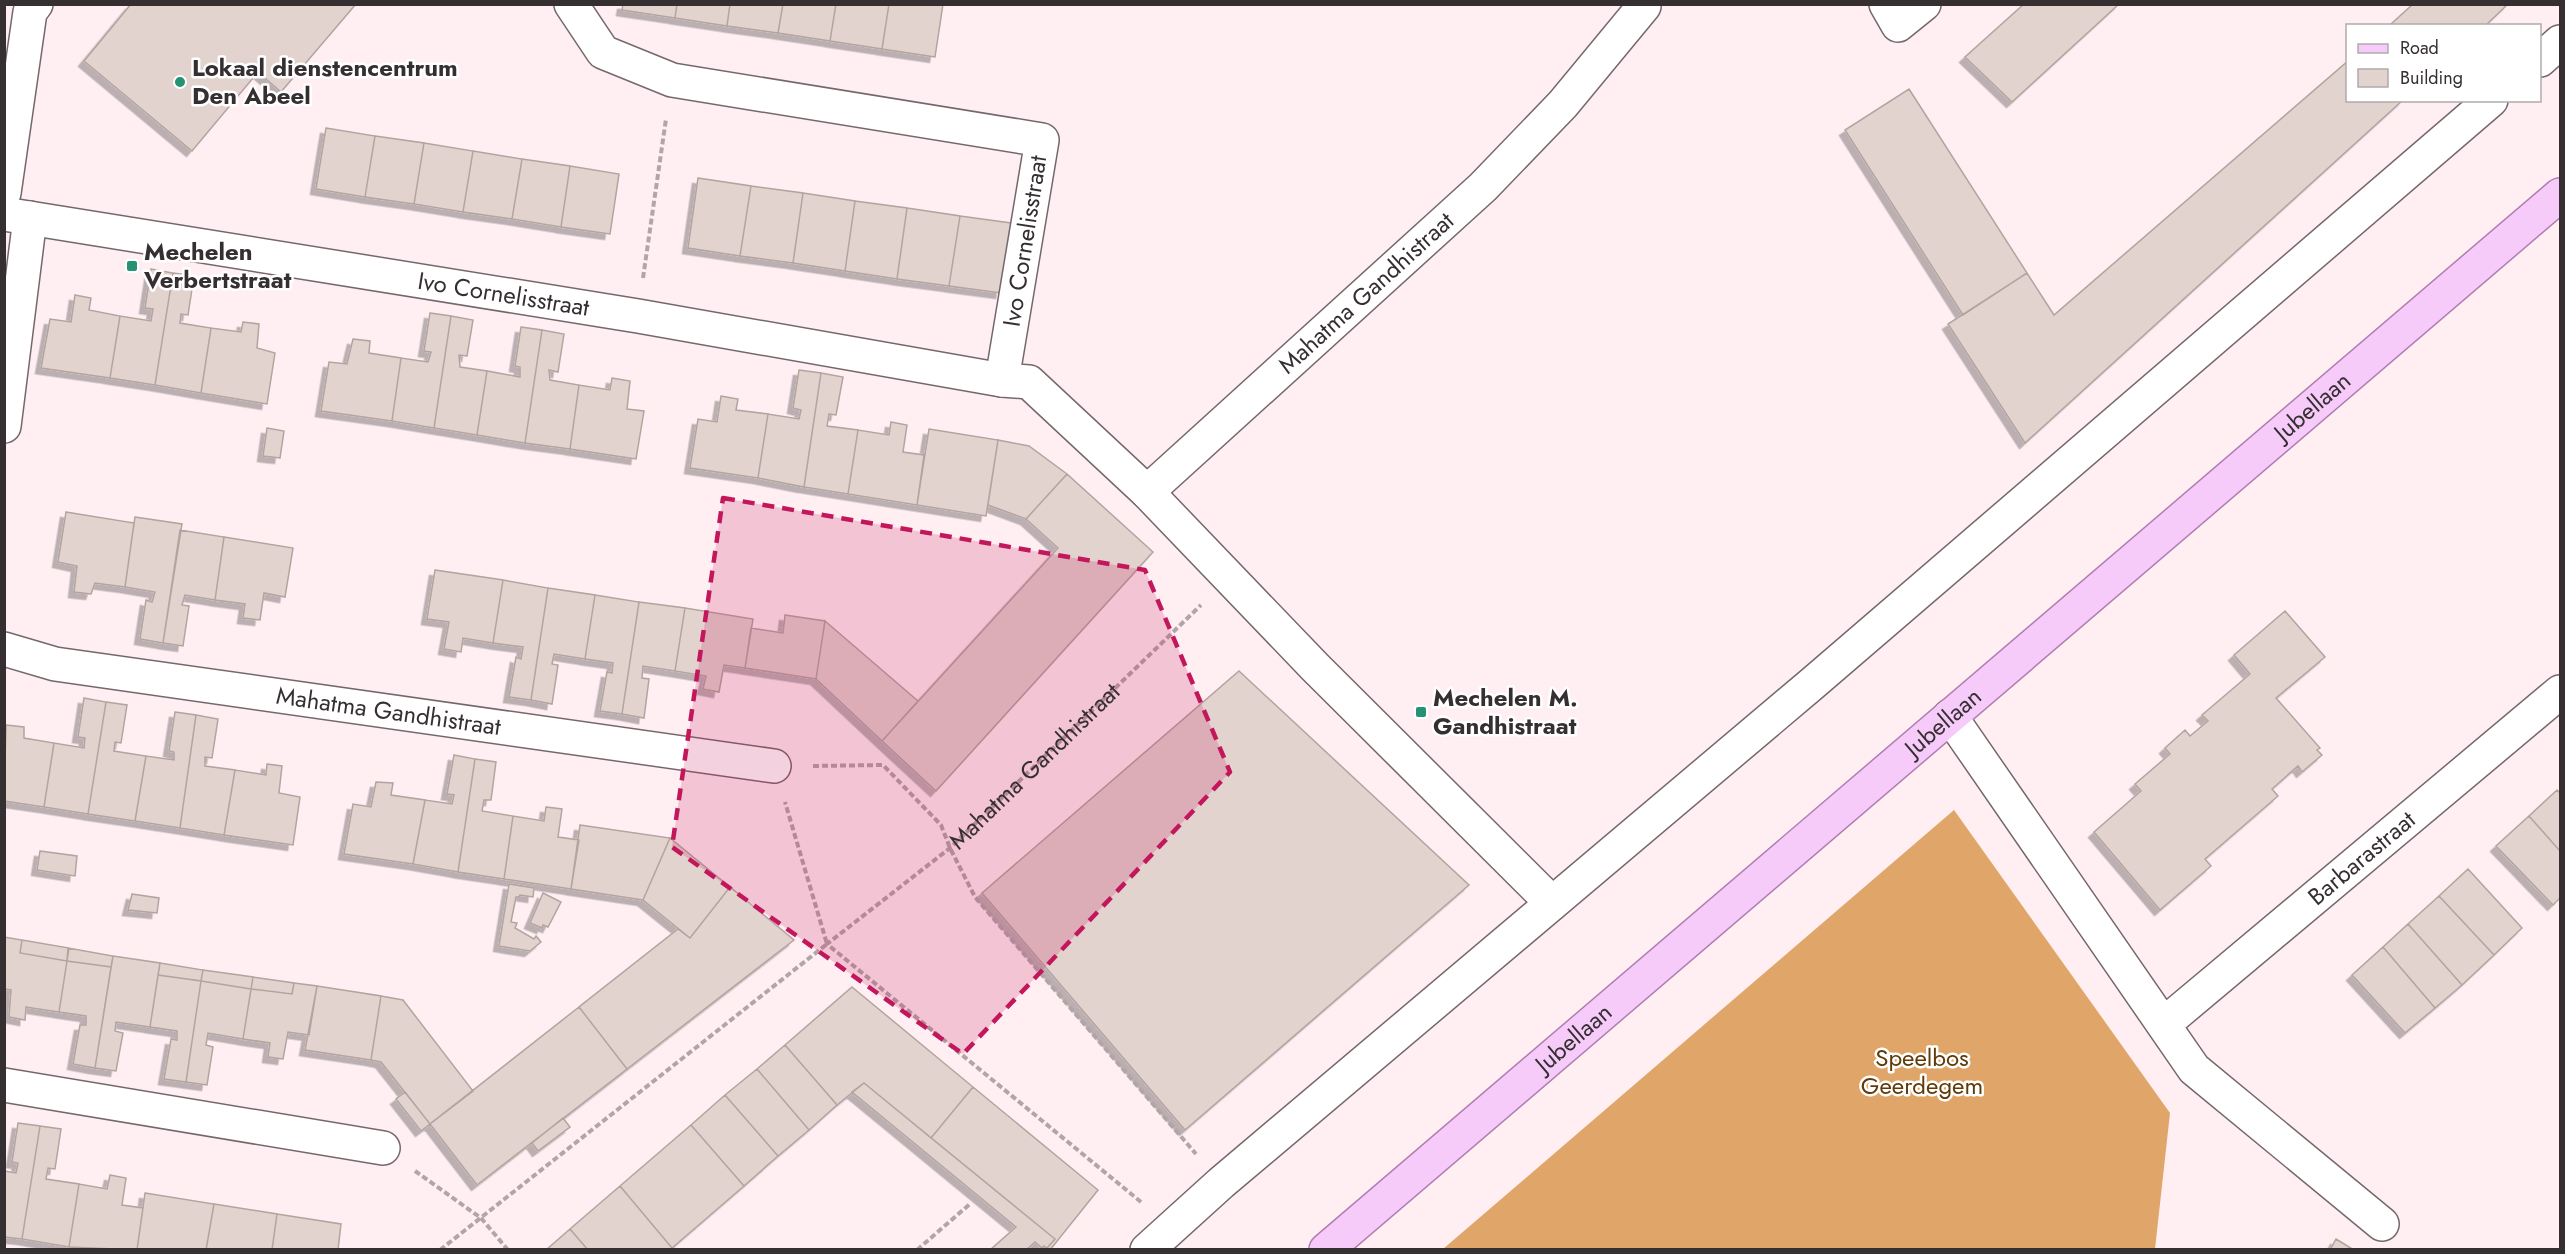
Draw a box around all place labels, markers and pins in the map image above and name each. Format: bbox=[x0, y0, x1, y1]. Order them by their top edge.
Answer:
place label: Lokaal dienstencentrum Den Abeel bbox=[192, 50, 458, 113]
marker: Lokaal dienstencentrum Den Abeel bbox=[173, 75, 187, 89]
place label: Mechelen Verbertstraat bbox=[143, 234, 292, 297]
marker: Mechelen Verbertstraat bbox=[125, 259, 139, 273]
place label: Mechelen M. Gandhistraat bbox=[1433, 680, 1578, 743]
marker: Mechelen M. Gandhistraat bbox=[1414, 705, 1428, 719]

